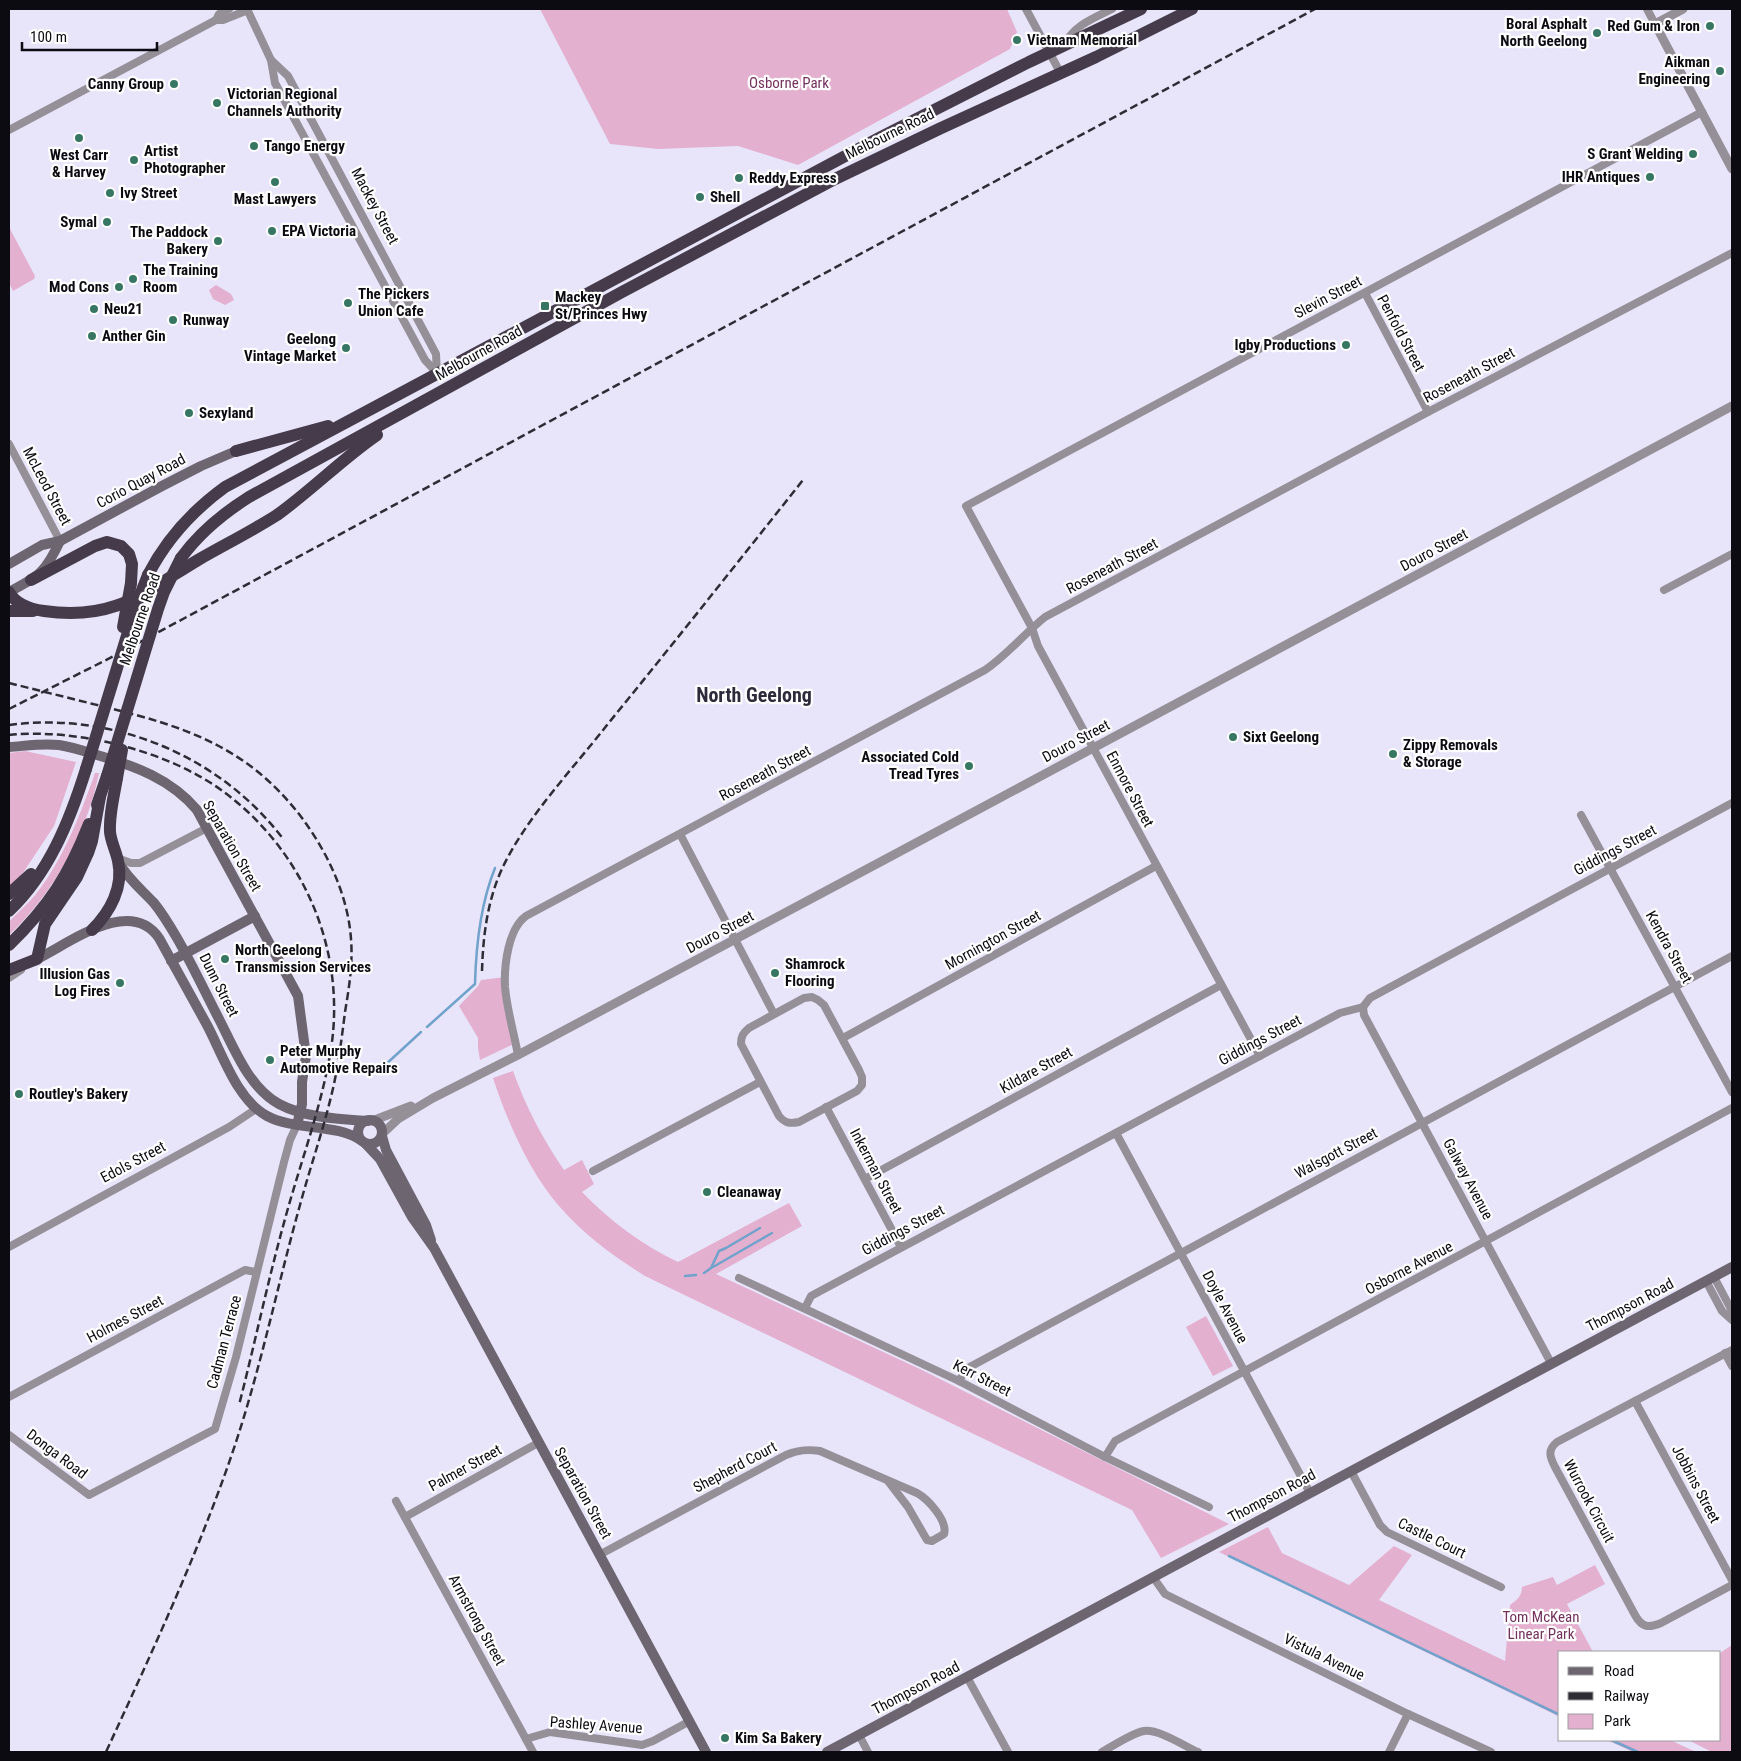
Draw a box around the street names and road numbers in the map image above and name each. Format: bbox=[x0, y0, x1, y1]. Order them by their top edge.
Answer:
street label: Melbourne Road bbox=[843, 105, 937, 163]
street label: Mackey Street bbox=[347, 165, 403, 247]
street label: Slevin Street bbox=[1291, 272, 1365, 322]
street label: Penfold Street bbox=[1373, 292, 1429, 374]
street label: Melbourne Road bbox=[432, 322, 526, 384]
street label: Roseneath Street bbox=[1420, 343, 1518, 407]
street label: McLeod Street bbox=[19, 444, 75, 528]
street label: Corio Quay Road bbox=[93, 450, 189, 512]
street label: Douro Street bbox=[1397, 525, 1471, 575]
street label: Roseneath Street bbox=[1063, 534, 1161, 598]
street label: Melbourne Road bbox=[116, 570, 164, 668]
street label: Douro Street bbox=[1039, 716, 1113, 766]
street label: Roseneath Street bbox=[716, 741, 814, 805]
street label: Enmore Street bbox=[1102, 748, 1158, 830]
street label: Separation Street bbox=[199, 797, 265, 895]
street label: Giddings Street bbox=[1571, 821, 1659, 879]
street label: Mornington Street bbox=[942, 906, 1044, 974]
street label: Douro Street bbox=[683, 907, 757, 957]
street label: Kendra Street bbox=[1642, 908, 1696, 986]
street label: Dunn Street bbox=[195, 950, 243, 1020]
street label: Giddings Street bbox=[1216, 1011, 1304, 1069]
street label: Kildare Street bbox=[997, 1043, 1075, 1097]
street label: Walsgott Street bbox=[1292, 1124, 1380, 1182]
street label: Inkerman Street bbox=[846, 1125, 906, 1217]
street label: Galway Avenue bbox=[1439, 1135, 1497, 1223]
street label: Edols Street bbox=[97, 1137, 169, 1187]
street label: Giddings Street bbox=[859, 1201, 947, 1259]
street label: Osborne Avenue bbox=[1362, 1237, 1456, 1299]
street label: Doyle Avenue bbox=[1198, 1268, 1252, 1346]
street label: Thompson Road bbox=[1583, 1274, 1677, 1336]
street label: Holmes Street bbox=[84, 1291, 166, 1347]
street label: Cadman Terrace bbox=[203, 1293, 245, 1391]
street label: Kerr Street bbox=[950, 1356, 1014, 1400]
street label: Donga Road bbox=[23, 1425, 91, 1483]
street label: Shepherd Court bbox=[690, 1438, 780, 1496]
street label: Palmer Street bbox=[425, 1441, 505, 1495]
street label: Jobbins Street bbox=[1668, 1442, 1724, 1526]
street label: Separation Street bbox=[550, 1444, 616, 1542]
street label: Wurrook Circuit bbox=[1560, 1456, 1618, 1546]
street label: Thompson Road bbox=[1225, 1465, 1319, 1527]
street label: Castle Court bbox=[1395, 1514, 1469, 1562]
street label: Armstrong Street bbox=[445, 1571, 509, 1669]
street label: Vistula Avenue bbox=[1281, 1630, 1367, 1684]
street label: Thompson Road bbox=[869, 1657, 963, 1719]
street label: Pashley Avenue bbox=[549, 1713, 643, 1737]

